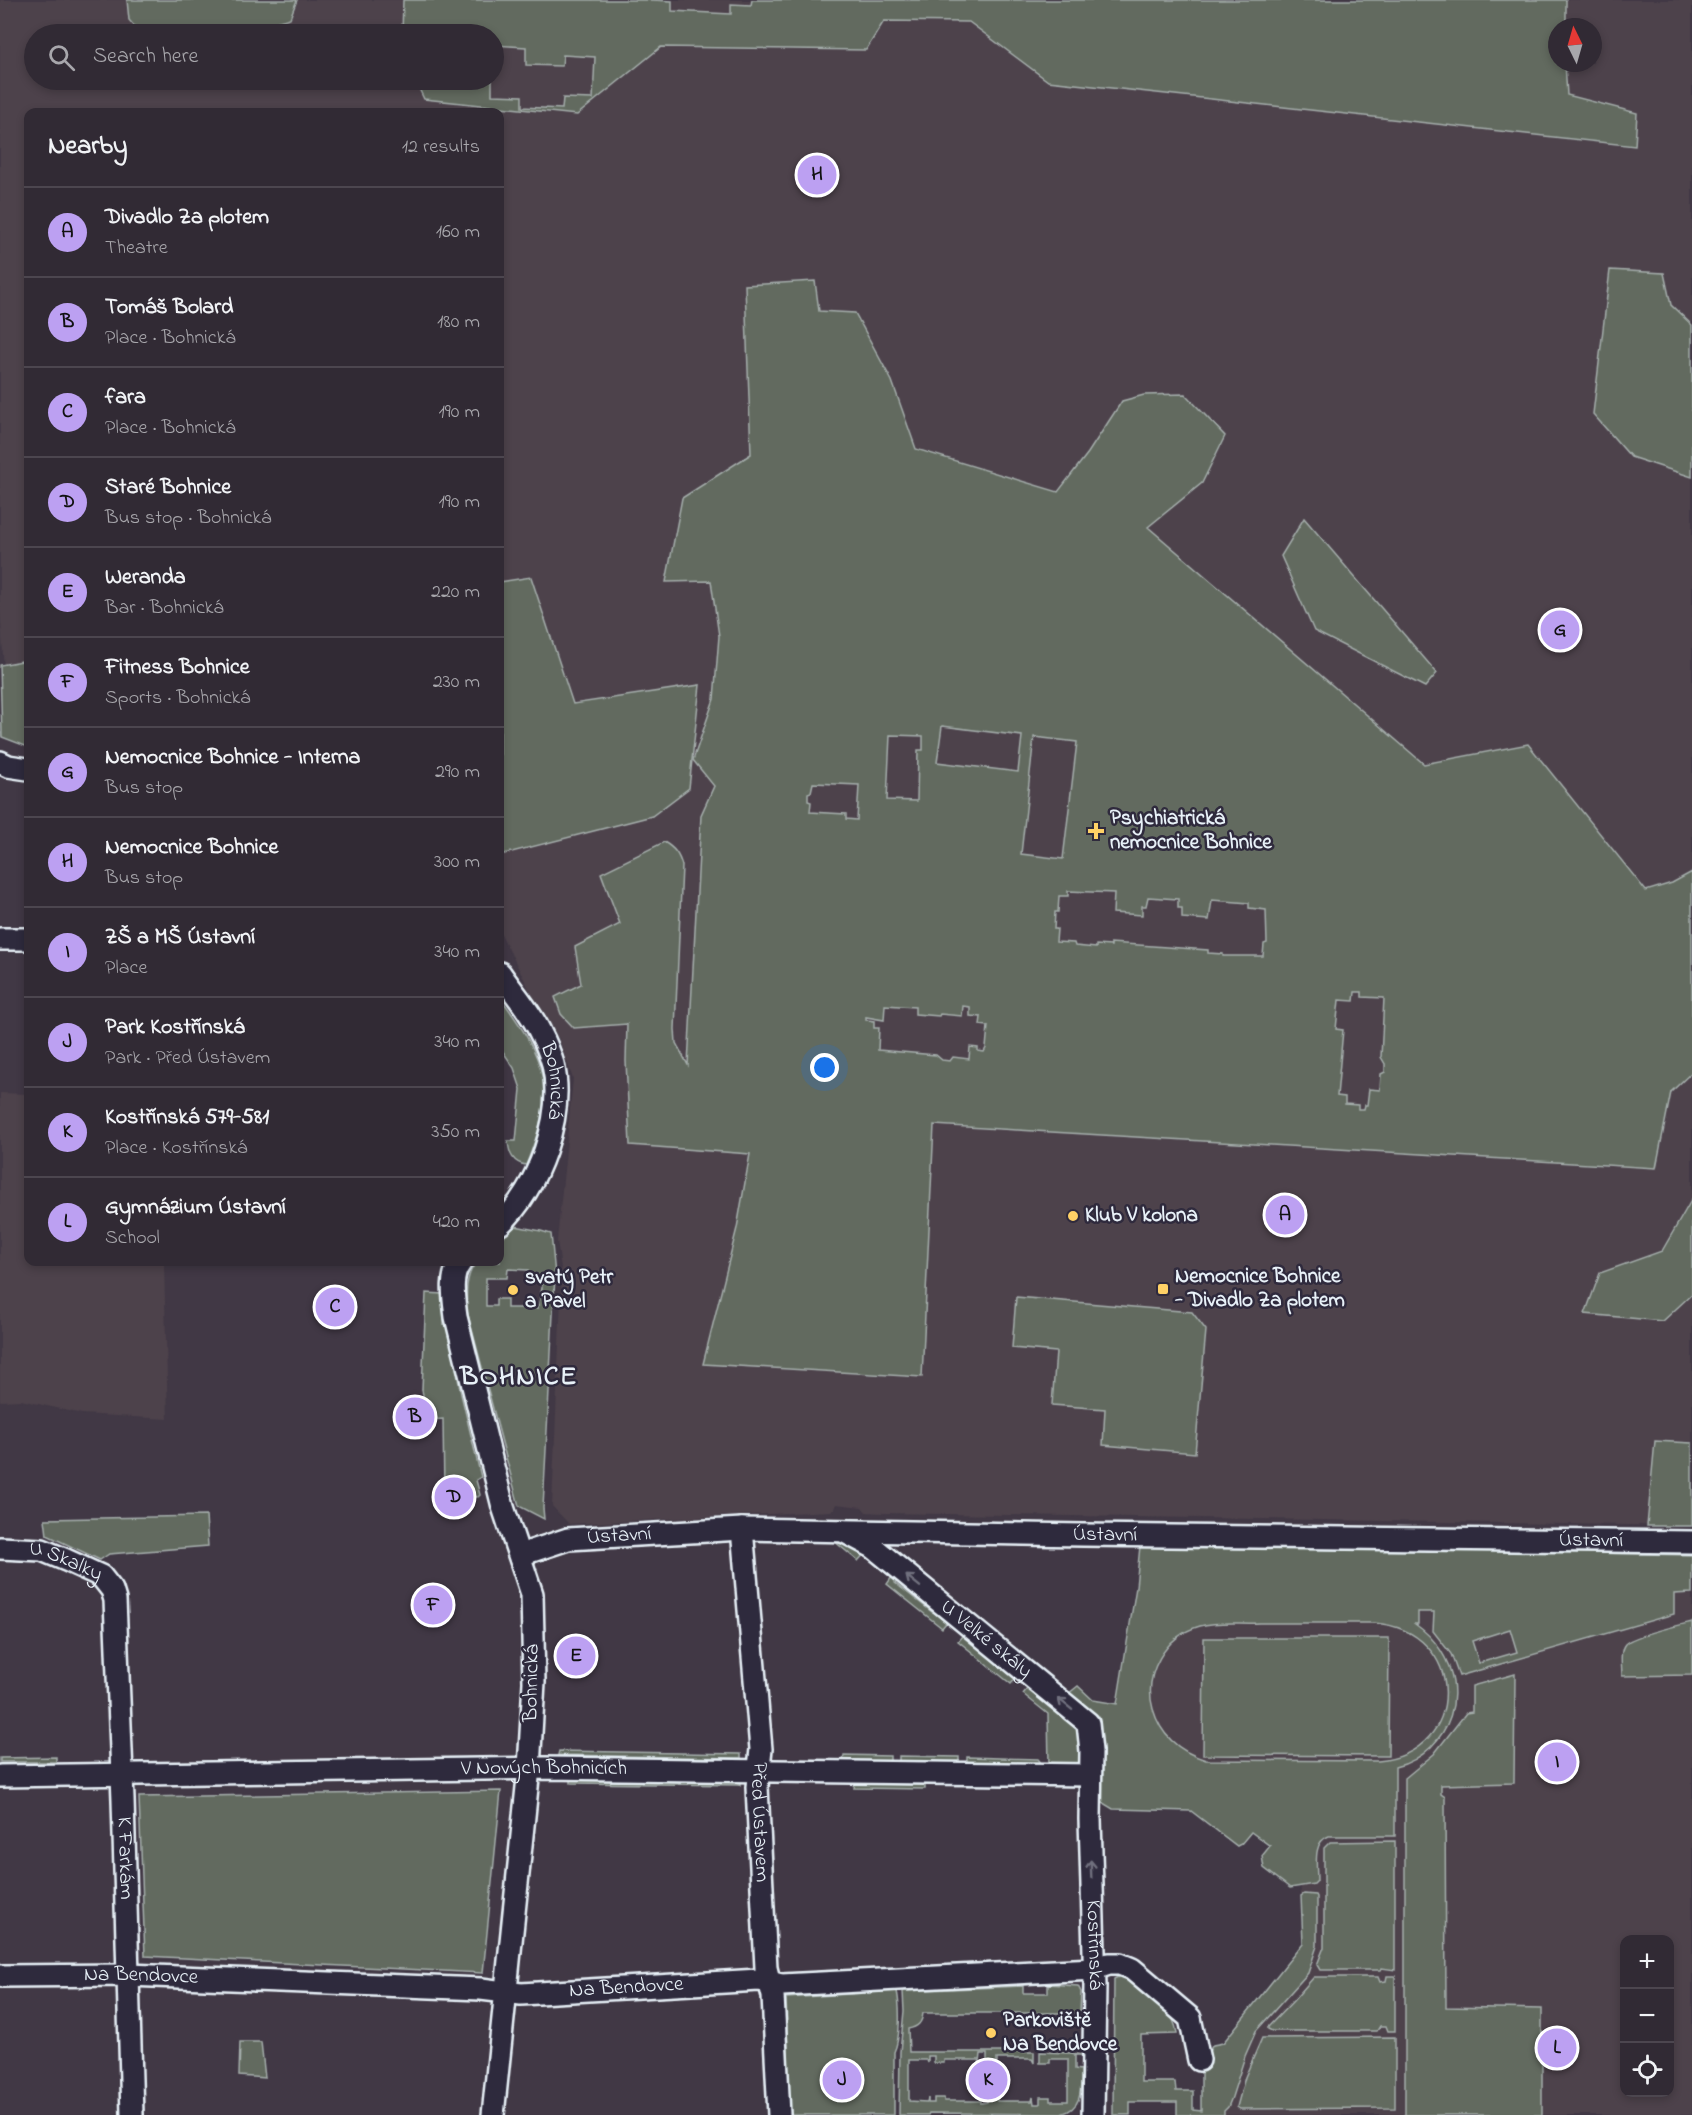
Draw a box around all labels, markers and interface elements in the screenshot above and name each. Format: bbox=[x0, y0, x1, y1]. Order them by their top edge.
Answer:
north arrow bbox=[1548, 18, 1602, 72]
search box bbox=[24, 24, 504, 90]
icon: search bbox=[45, 41, 78, 74]
text: Search here bbox=[93, 41, 198, 73]
text: Nearby bbox=[48, 128, 127, 166]
text: 12 results bbox=[402, 133, 480, 162]
pin: H bbox=[798, 152, 836, 198]
text: Divadlo Za plotem bbox=[105, 202, 269, 234]
text: A bbox=[61, 218, 74, 247]
text: 160 m bbox=[436, 218, 480, 247]
text: Theatre bbox=[105, 234, 168, 263]
text: Tomáš Bolard bbox=[105, 292, 233, 324]
text: B bbox=[61, 308, 74, 337]
text: 180 m bbox=[437, 308, 480, 337]
text: Place · Bohnická bbox=[105, 324, 236, 353]
text: fara bbox=[105, 382, 146, 414]
text: C bbox=[62, 398, 73, 427]
text: 190 m bbox=[438, 398, 480, 427]
text: Place · Bohnická bbox=[105, 414, 236, 443]
text: Staré Bohnice bbox=[105, 472, 231, 504]
text: D bbox=[60, 488, 75, 517]
text: 190 m bbox=[438, 488, 480, 517]
text: Bus stop · Bohnická bbox=[105, 504, 271, 533]
text: Weranda bbox=[105, 562, 186, 594]
text: E bbox=[61, 578, 74, 607]
text: 220 m bbox=[431, 578, 480, 607]
text: Bar · Bohnická bbox=[105, 594, 224, 623]
pin: G bbox=[1540, 608, 1580, 652]
text: Fitness Bohnice bbox=[105, 652, 250, 684]
text: F bbox=[61, 668, 74, 697]
text: 230 m bbox=[433, 668, 480, 697]
text: Sports · Bohnická bbox=[105, 684, 250, 713]
text: Nemocnice Bohnice - Interna bbox=[105, 742, 360, 774]
text: G bbox=[61, 758, 74, 787]
text: 290 m bbox=[435, 758, 480, 787]
text: Bus stop bbox=[105, 774, 183, 803]
place label: Psychiatrická nemocnice Bohnice bbox=[1110, 804, 1272, 858]
marker: Psychiatrická nemocnice Bohnice bbox=[1087, 822, 1105, 840]
text: Nemocnice Bohnice bbox=[105, 832, 278, 864]
text: H bbox=[62, 848, 73, 877]
text: 300 m bbox=[434, 848, 480, 877]
text: Bus stop bbox=[105, 864, 183, 893]
text: ZŠ a MŠ Ústavní bbox=[105, 922, 255, 954]
text: I bbox=[65, 938, 70, 967]
text: 340 m bbox=[434, 938, 480, 967]
text: Place bbox=[105, 954, 147, 983]
text: Park Kostřínská bbox=[105, 1012, 245, 1044]
text: J bbox=[63, 1028, 72, 1057]
text: 340 m bbox=[434, 1028, 480, 1057]
street label: Bohnická bbox=[531, 1037, 571, 1122]
text: Park · Před Ústavem bbox=[105, 1044, 270, 1073]
your location bbox=[810, 1053, 839, 1082]
text: Kostřínská 579-581 bbox=[105, 1102, 269, 1134]
text: K bbox=[63, 1118, 72, 1147]
text: 350 m bbox=[431, 1118, 480, 1147]
text: Place · Kostřínská bbox=[105, 1134, 247, 1163]
text: Gymnázium Ústavní bbox=[105, 1192, 286, 1224]
pin: A bbox=[1266, 1192, 1304, 1238]
place label: Klub V kolona bbox=[1085, 1201, 1198, 1231]
text: L bbox=[64, 1208, 71, 1237]
text: 420 m bbox=[433, 1208, 480, 1237]
marker: Klub V kolona bbox=[1066, 1209, 1080, 1223]
text: School bbox=[105, 1224, 160, 1253]
place label: Nemocnice Bohnice - Divadlo Za plotem bbox=[1174, 1262, 1345, 1316]
place label: svatý Petr a Pavel bbox=[525, 1263, 613, 1317]
marker: Nemocnice Bohnice - Divadlo Za plotem bbox=[1156, 1282, 1170, 1296]
marker: svatý Petr a Pavel bbox=[506, 1283, 520, 1297]
pin: C bbox=[316, 1284, 354, 1330]
district label: BOHNICE bbox=[458, 1358, 578, 1397]
pin: B bbox=[396, 1394, 434, 1440]
pin: D bbox=[434, 1474, 474, 1520]
street label: Ústavní bbox=[586, 1519, 653, 1553]
street label: Ústavní bbox=[1072, 1520, 1138, 1551]
street label: Ústavní bbox=[1559, 1525, 1624, 1556]
street label: U Skalky bbox=[29, 1534, 107, 1591]
one-way arrow bbox=[906, 1575, 922, 1588]
pin: F bbox=[414, 1582, 452, 1628]
street label: U Velké skály bbox=[934, 1593, 1038, 1688]
pin: E bbox=[556, 1634, 596, 1678]
street label: Bohnická bbox=[516, 1644, 548, 1723]
one-way arrow bbox=[1057, 1698, 1073, 1711]
pin: I bbox=[1538, 1740, 1576, 1784]
street label: V Nových Bohnicích bbox=[460, 1753, 627, 1786]
street label: Před Ústavem bbox=[742, 1760, 777, 1883]
street label: K Farkám bbox=[108, 1816, 141, 1900]
one-way arrow bbox=[1086, 1860, 1097, 1880]
street label: Kostřínská bbox=[1077, 1899, 1110, 1991]
map controls bbox=[1620, 1935, 1674, 2097]
button: + bbox=[1620, 1935, 1674, 1989]
street label: Na Bendovce bbox=[84, 1960, 199, 1993]
street label: Na Bendovce bbox=[568, 1969, 685, 2006]
button: − bbox=[1620, 1989, 1674, 2043]
place label: Parkoviště Na Bendovce bbox=[1003, 2006, 1118, 2060]
marker: Parkoviště Na Bendovce bbox=[984, 2026, 998, 2040]
pin: L bbox=[1538, 2026, 1576, 2070]
button: locate bbox=[1620, 2043, 1674, 2097]
pin: J bbox=[822, 2058, 862, 2102]
pin: K bbox=[968, 2058, 1008, 2102]

